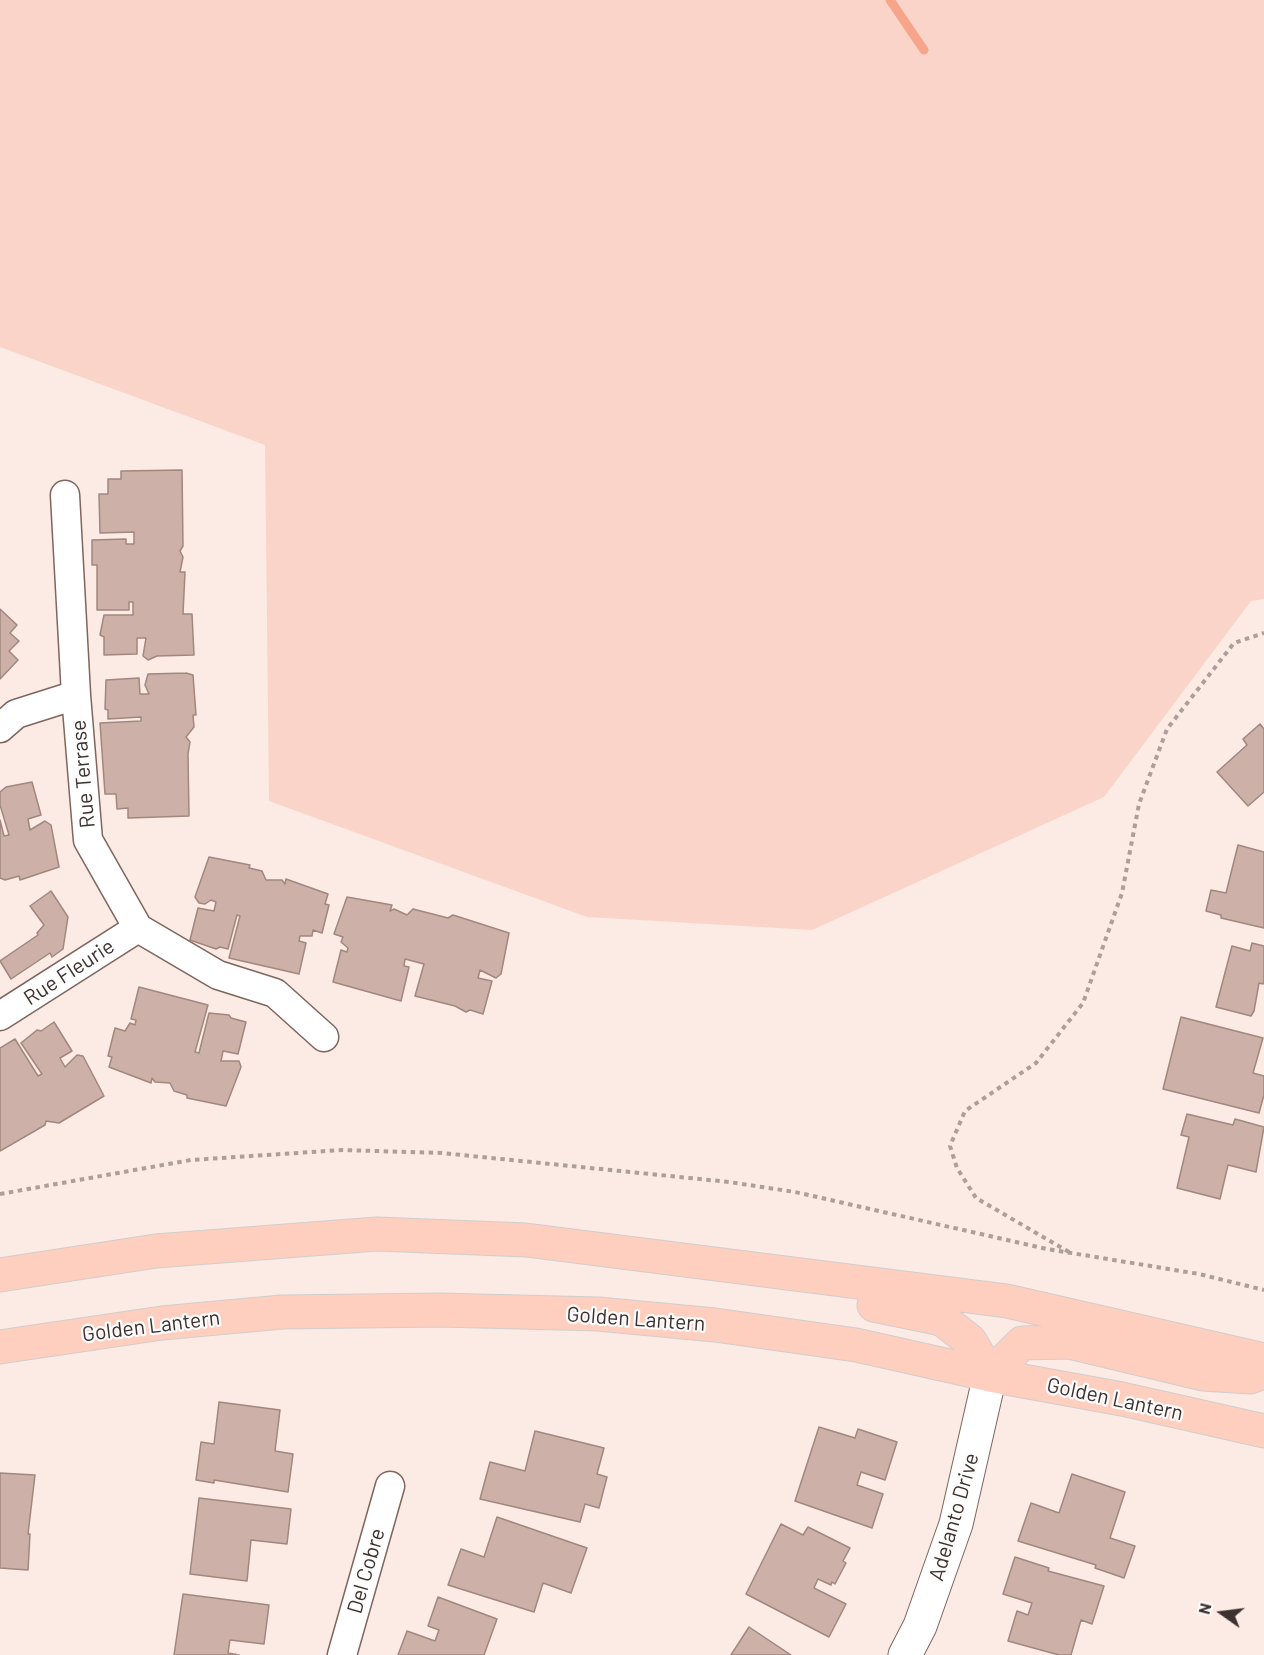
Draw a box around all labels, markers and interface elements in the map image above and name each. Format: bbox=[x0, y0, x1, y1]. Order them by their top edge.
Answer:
street label: Rue Terrase bbox=[66, 719, 100, 829]
street label: Rue Fleurie bbox=[19, 933, 119, 1011]
street label: Golden Lantern bbox=[566, 1302, 706, 1336]
street label: Golden Lantern bbox=[81, 1305, 221, 1347]
street label: Golden Lantern bbox=[1045, 1372, 1185, 1426]
street label: Adelanto Drive bbox=[924, 1450, 984, 1584]
street label: Del Cobre bbox=[342, 1525, 390, 1617]
north arrow bbox=[1192, 1583, 1252, 1643]
text: N bbox=[1194, 1601, 1215, 1616]

